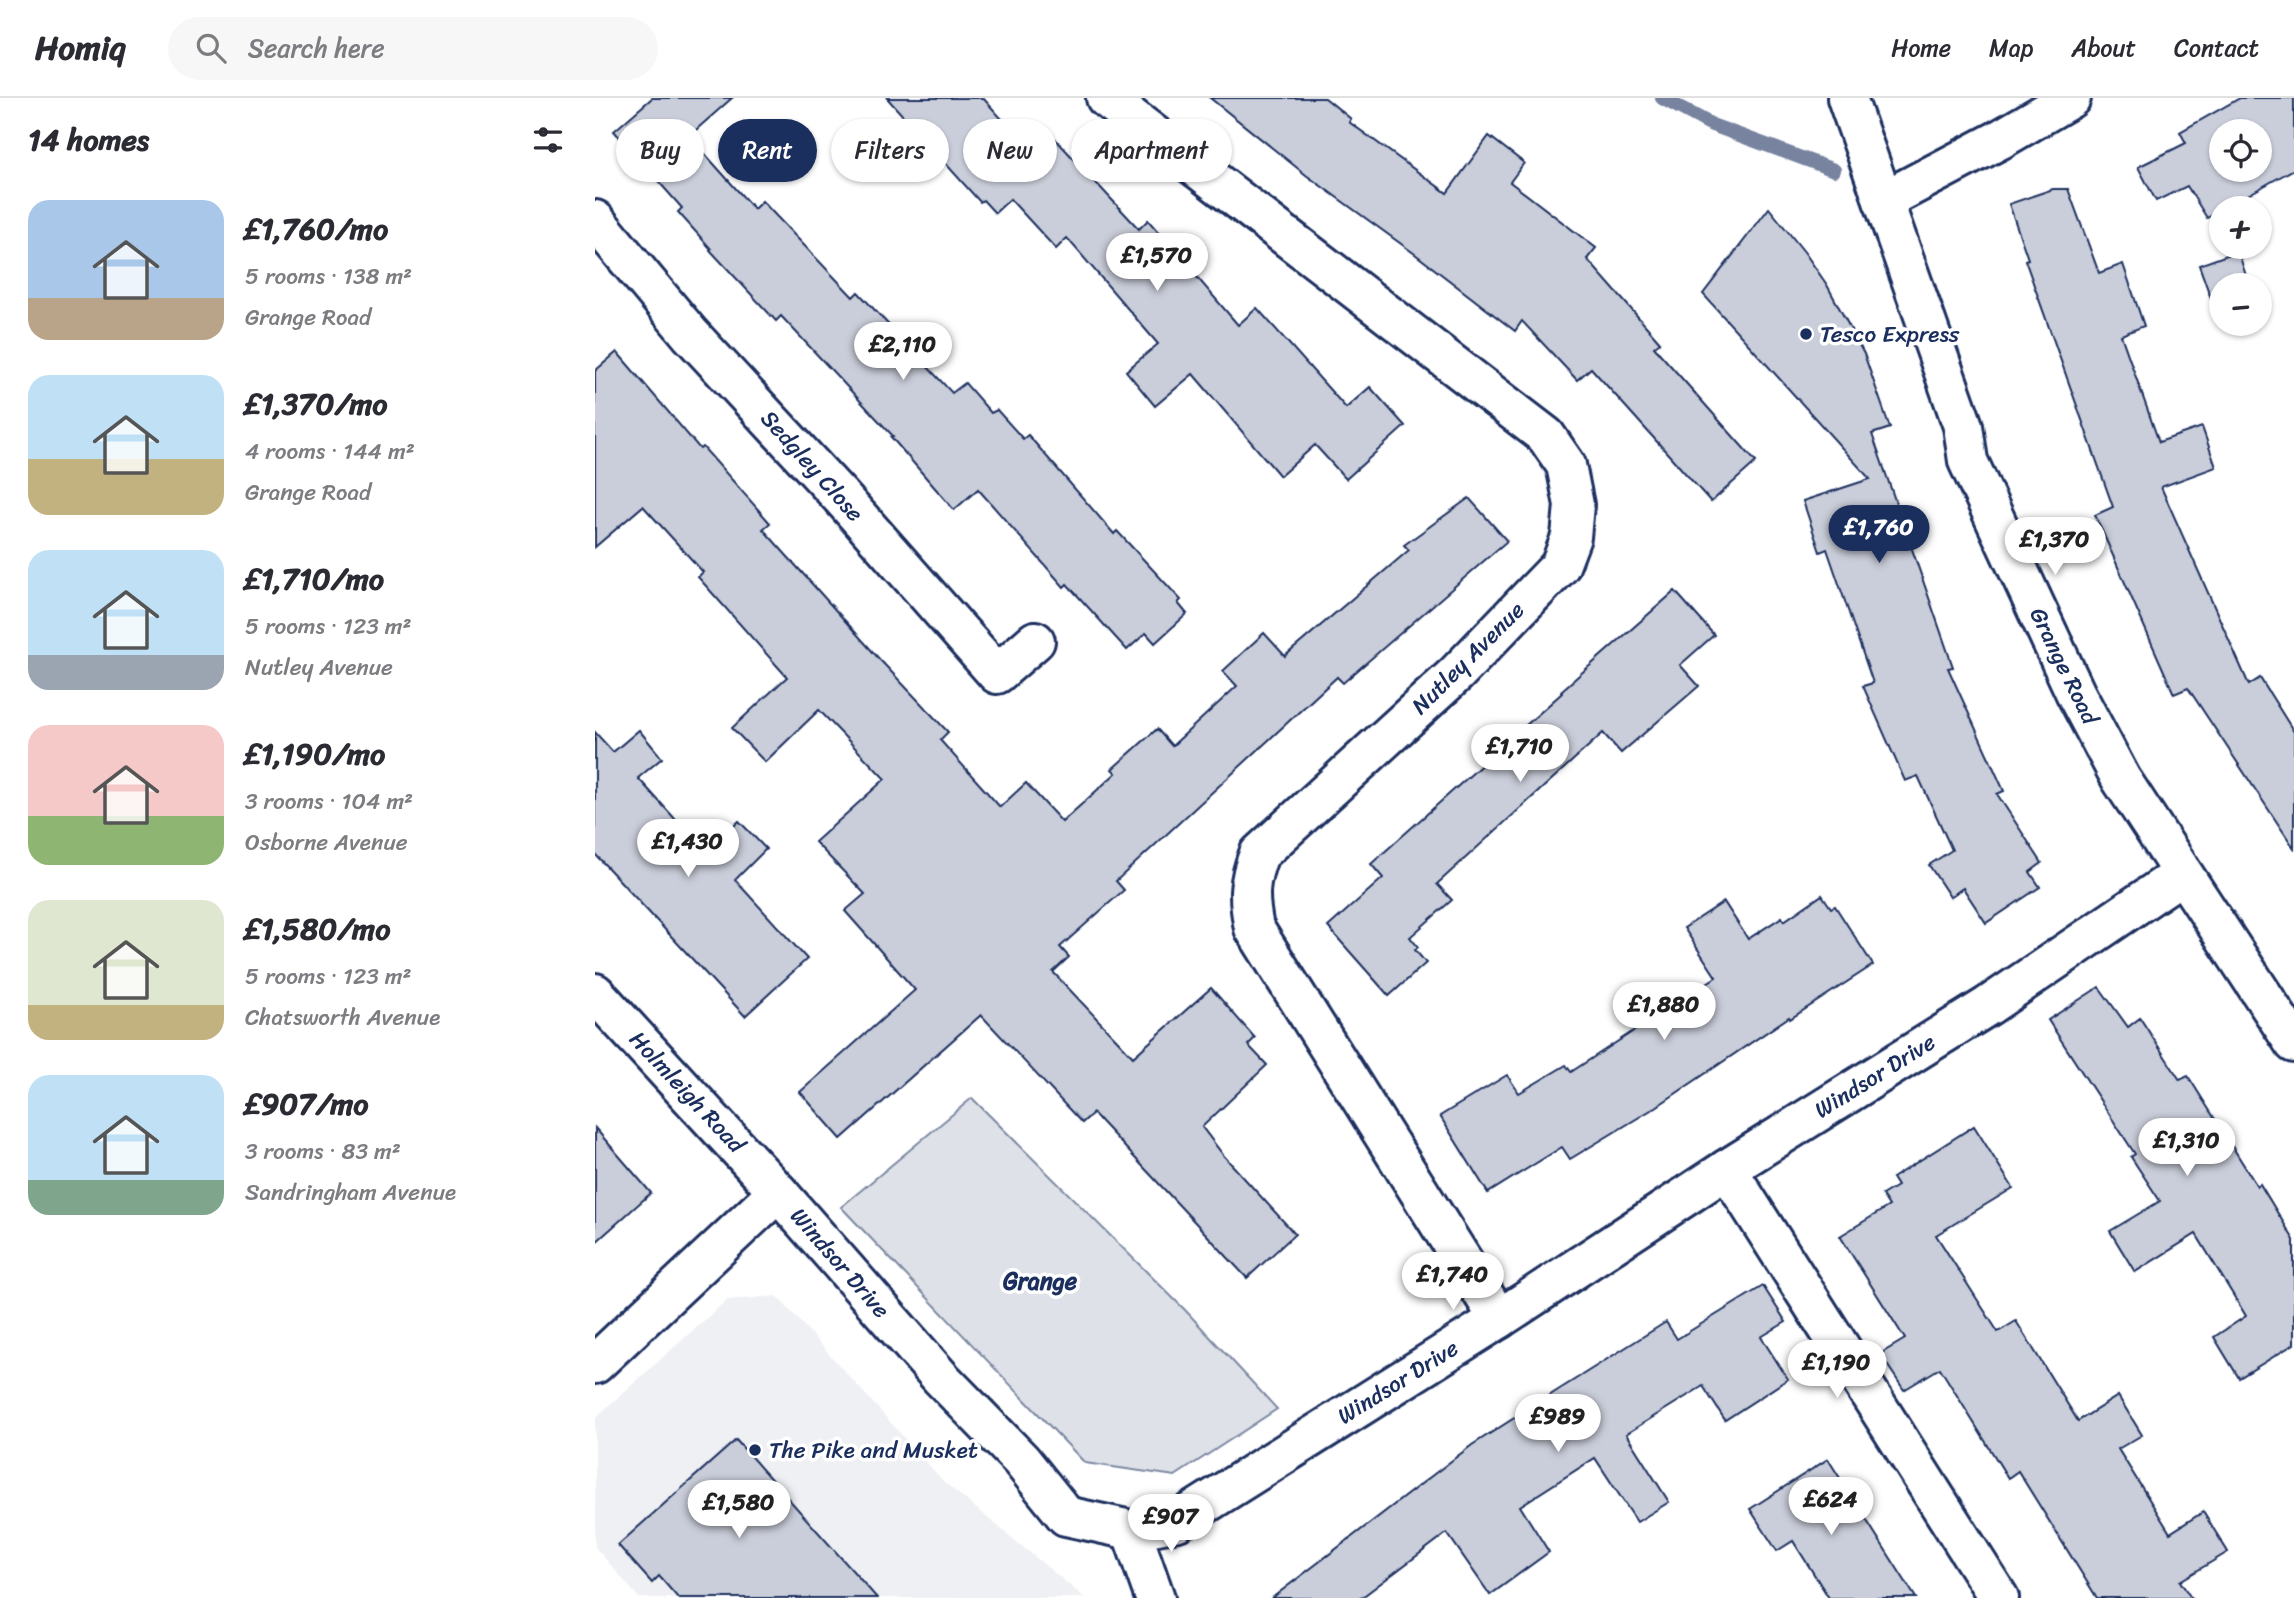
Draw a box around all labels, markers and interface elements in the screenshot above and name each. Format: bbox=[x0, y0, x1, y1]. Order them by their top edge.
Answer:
search box bbox=[168, 17, 658, 80]
text: Homiq bbox=[35, 19, 126, 77]
text: Search here bbox=[248, 25, 385, 71]
text: Home bbox=[1891, 27, 1951, 69]
text: Map bbox=[1989, 27, 2033, 69]
text: About bbox=[2071, 27, 2136, 69]
text: Contact bbox=[2174, 27, 2259, 69]
icon: search bbox=[192, 29, 230, 67]
text: 14 homes bbox=[28, 113, 149, 167]
chip: Buy bbox=[616, 119, 704, 182]
chip: Rent bbox=[718, 119, 817, 182]
chip: Filters bbox=[831, 119, 949, 182]
chip: New bbox=[963, 119, 1057, 182]
chip: Apartment bbox=[1071, 119, 1232, 182]
map controls bbox=[2209, 119, 2272, 336]
button: locate bbox=[2209, 119, 2272, 182]
icon: filters bbox=[529, 121, 567, 159]
button: + bbox=[2209, 196, 2272, 259]
text: £1,760/mo bbox=[245, 202, 388, 256]
icon: home bbox=[84, 228, 168, 312]
pin: £1,570 bbox=[1100, 234, 1214, 293]
text: £1,570 bbox=[1122, 235, 1192, 276]
text: 5 rooms · 138 m² bbox=[245, 256, 412, 297]
button: − bbox=[2209, 273, 2272, 336]
text: Grange Road bbox=[245, 297, 371, 338]
place label: Tesco Express bbox=[1820, 314, 1960, 355]
pin: £2,110 bbox=[846, 322, 960, 382]
text: £2,110 bbox=[870, 324, 936, 365]
marker: Tesco Express bbox=[1798, 326, 1814, 342]
text: £1,370/mo bbox=[245, 377, 388, 431]
street label: Sedgley Close bbox=[750, 400, 874, 532]
icon: home bbox=[84, 403, 168, 487]
text: 4 rooms · 144 m² bbox=[245, 431, 415, 472]
text: Grange Road bbox=[245, 472, 371, 513]
pin: £1,760 bbox=[1822, 505, 1936, 565]
text: £1,760 bbox=[1845, 507, 1913, 548]
pin: £1,370 bbox=[1998, 518, 2112, 577]
text: £1,370 bbox=[2021, 519, 2089, 560]
text: £1,710/mo bbox=[245, 552, 384, 606]
icon: home bbox=[84, 578, 168, 662]
street label: Nutley Avenue bbox=[1401, 591, 1535, 725]
street label: Grange Road bbox=[2018, 600, 2111, 733]
text: 5 rooms · 123 m² bbox=[245, 606, 412, 647]
text: Nutley Avenue bbox=[245, 647, 393, 688]
pin: £1,710 bbox=[1463, 724, 1577, 784]
text: £1,710 bbox=[1487, 726, 1553, 767]
text: £1,190/mo bbox=[245, 727, 385, 781]
icon: home bbox=[84, 753, 168, 837]
text: 3 rooms · 104 m² bbox=[245, 781, 413, 822]
pin: £1,430 bbox=[631, 820, 745, 879]
text: £1,430 bbox=[653, 821, 723, 862]
text: Osborne Avenue bbox=[245, 822, 408, 863]
text: £1,580/mo bbox=[245, 902, 390, 956]
icon: home bbox=[84, 928, 168, 1012]
text: 5 rooms · 123 m² bbox=[245, 956, 412, 997]
pin: £1,880 bbox=[1607, 982, 1721, 1042]
text: £1,880 bbox=[1629, 984, 1699, 1025]
text: Chatsworth Avenue bbox=[245, 997, 440, 1038]
street label: Holmleigh Road bbox=[619, 1021, 756, 1164]
street label: Windsor Drive bbox=[1806, 1022, 1944, 1130]
text: £907/mo bbox=[245, 1077, 369, 1131]
icon: home bbox=[84, 1103, 168, 1187]
pin: £1,310 bbox=[2130, 1118, 2244, 1178]
text: £1,310 bbox=[2154, 1120, 2220, 1161]
text: 3 rooms · 83 m² bbox=[245, 1131, 401, 1172]
text: Sandringham Avenue bbox=[245, 1172, 456, 1213]
street label: Windsor Drive bbox=[780, 1198, 901, 1328]
pin: £1,740 bbox=[1396, 1252, 1510, 1312]
text: £1,740 bbox=[1418, 1254, 1488, 1295]
district label: Grange bbox=[1003, 1260, 1078, 1302]
street label: Windsor Drive bbox=[1329, 1328, 1467, 1436]
pin: £1,190 bbox=[1780, 1340, 1894, 1400]
text: £1,190 bbox=[1804, 1342, 1870, 1383]
pin: £989 bbox=[1517, 1394, 1599, 1454]
text: £989 bbox=[1531, 1396, 1585, 1437]
place label: The Pike and Musket bbox=[769, 1430, 978, 1471]
marker: The Pike and Musket bbox=[747, 1442, 763, 1458]
pin: £624 bbox=[1790, 1478, 1872, 1537]
text: £624 bbox=[1805, 1479, 1857, 1520]
pin: £1,580 bbox=[682, 1480, 796, 1540]
text: £1,580 bbox=[704, 1482, 774, 1523]
pin: £907 bbox=[1130, 1494, 1212, 1554]
text: £907 bbox=[1144, 1496, 1198, 1537]

